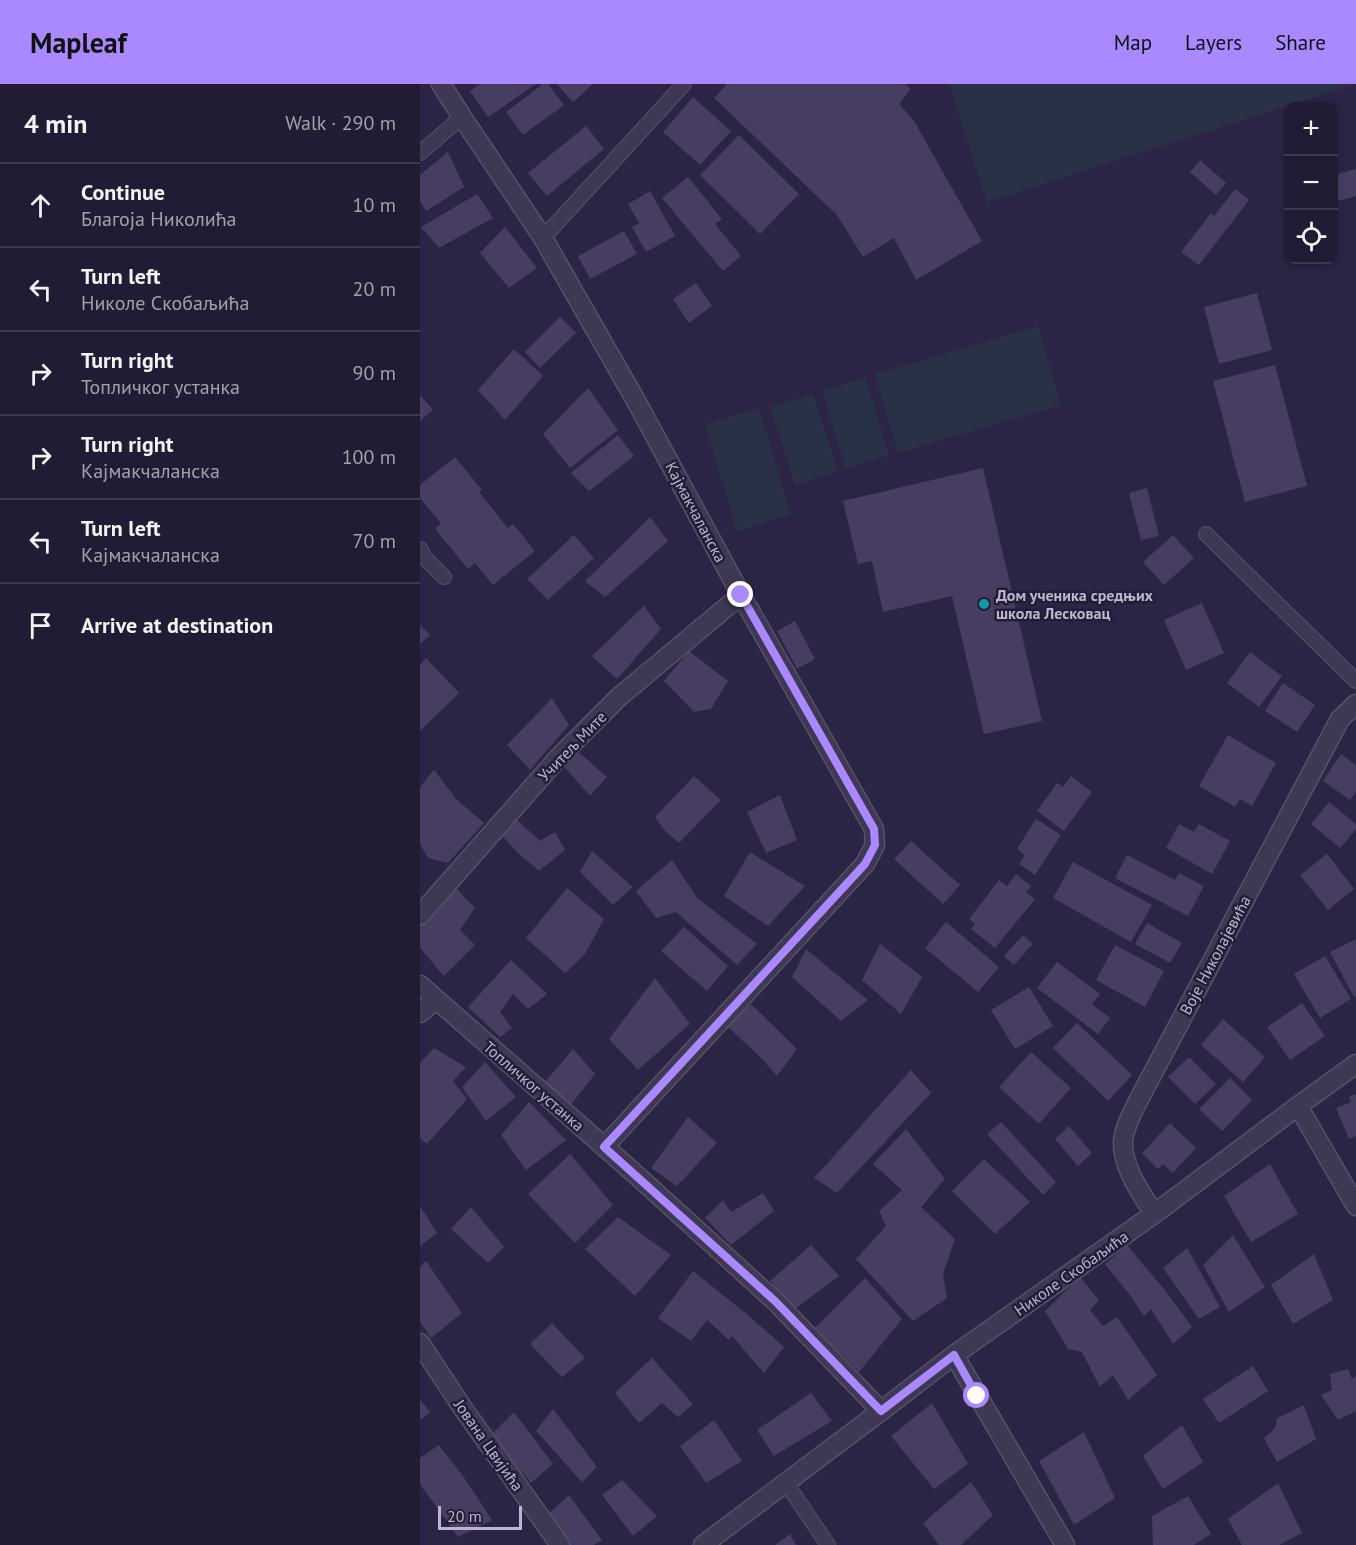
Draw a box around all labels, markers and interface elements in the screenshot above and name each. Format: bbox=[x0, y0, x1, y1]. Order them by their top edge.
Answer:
text: Mapleaf bbox=[30, 24, 127, 61]
text: Map bbox=[1114, 29, 1152, 56]
text: Layers bbox=[1185, 29, 1242, 56]
text: Share bbox=[1275, 29, 1326, 56]
map controls bbox=[1284, 102, 1338, 264]
button: + bbox=[1284, 102, 1338, 156]
text: 4 min bbox=[24, 107, 87, 140]
text: Walk · 290 m bbox=[285, 110, 396, 136]
button: − bbox=[1284, 156, 1338, 210]
text: Continue bbox=[81, 178, 165, 206]
icon: ahead bbox=[24, 189, 57, 222]
text: 10 m bbox=[353, 192, 396, 218]
text: Благоја Николића bbox=[81, 206, 237, 232]
button: locate bbox=[1284, 210, 1338, 264]
text: Turn left bbox=[81, 262, 161, 290]
icon: left bbox=[24, 273, 57, 306]
text: 20 m bbox=[353, 276, 396, 302]
text: Николе Скобаљића bbox=[81, 290, 249, 316]
text: Turn right bbox=[81, 346, 173, 374]
icon: right bbox=[24, 357, 57, 390]
text: 90 m bbox=[353, 360, 396, 386]
text: Топличког устанка bbox=[81, 374, 240, 400]
text: Turn right bbox=[81, 430, 173, 458]
icon: right bbox=[24, 441, 57, 474]
text: 100 m bbox=[342, 444, 396, 470]
text: Кајмакчаланска bbox=[81, 458, 220, 484]
street label: Кајмакчаланска bbox=[661, 458, 731, 566]
text: Turn left bbox=[81, 514, 161, 542]
icon: left bbox=[24, 525, 57, 558]
text: 70 m bbox=[353, 528, 396, 554]
text: Кајмакчаланска bbox=[81, 542, 220, 568]
route end bbox=[727, 581, 753, 607]
place label: Дом ученика средњих школа Лесковац bbox=[996, 585, 1154, 623]
marker: Дом ученика средњих школа Лесковац bbox=[977, 597, 991, 611]
icon: arrive bbox=[24, 609, 57, 642]
text: Arrive at destination bbox=[81, 611, 273, 639]
street label: Учитељ Мите bbox=[534, 707, 610, 785]
street label: Воје Николајевића bbox=[1175, 892, 1255, 1018]
street label: Топличког устанка bbox=[479, 1037, 589, 1135]
street label: Николе Скобаљића bbox=[1010, 1226, 1132, 1320]
route start bbox=[963, 1382, 989, 1408]
street label: Јована Цвијића bbox=[449, 1394, 528, 1495]
scale bar bbox=[438, 1503, 522, 1530]
text: 20 m bbox=[447, 1506, 482, 1526]

